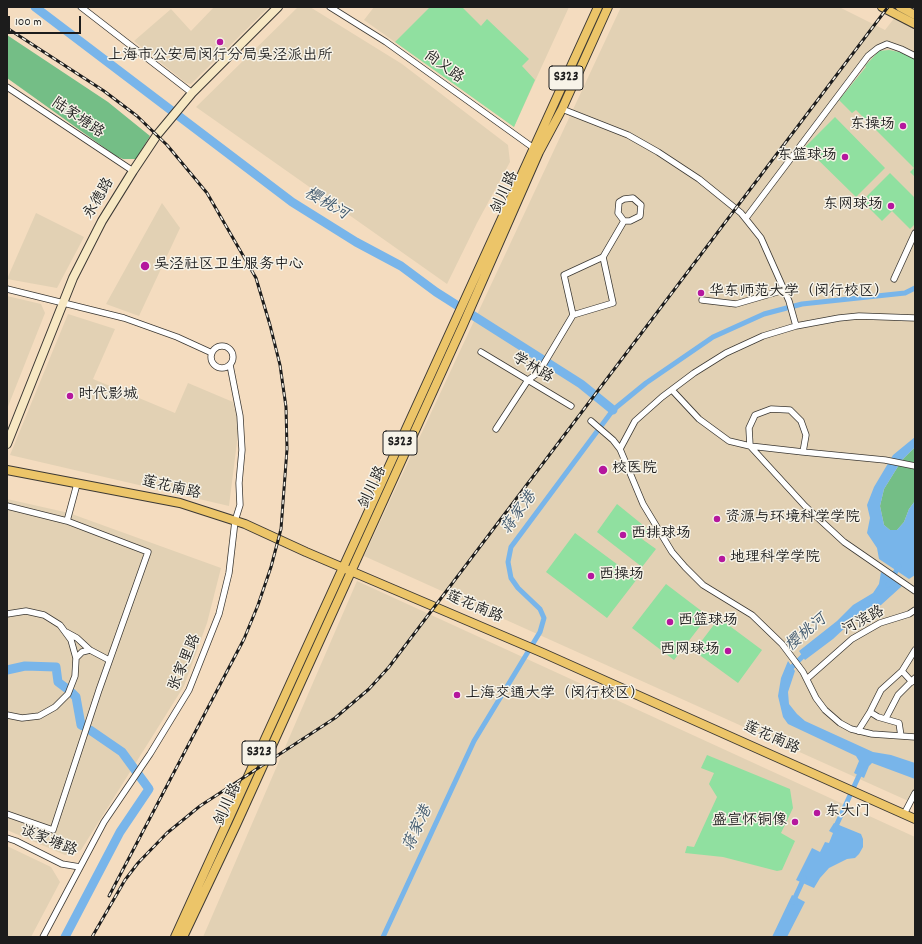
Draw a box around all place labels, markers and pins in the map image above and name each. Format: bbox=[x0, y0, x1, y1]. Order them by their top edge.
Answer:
marker: 上海市公安局闵行分局吴泾派出所 bbox=[215, 37, 225, 47]
place label: 上海市公安局闵行分局吴泾派出所 bbox=[108, 48, 332, 66]
place label: 东操场 bbox=[850, 117, 895, 135]
marker: 东操场 bbox=[898, 121, 908, 131]
place label: 东篮球场 bbox=[777, 148, 837, 166]
marker: 东篮球场 bbox=[840, 152, 850, 162]
place label: 东网球场 bbox=[823, 197, 883, 215]
marker: 东网球场 bbox=[886, 201, 896, 211]
place label: 吴泾社区卫生服务中心 bbox=[154, 257, 304, 275]
marker: 吴泾社区卫生服务中心 bbox=[139, 260, 151, 272]
place label: 华东师范大学（闵行校区） bbox=[709, 284, 889, 302]
marker: 华东师范大学（闵行校区） bbox=[696, 288, 706, 298]
place label: 时代影城 bbox=[78, 387, 138, 405]
marker: 时代影城 bbox=[65, 391, 75, 401]
place label: 校医院 bbox=[612, 461, 657, 479]
marker: 校医院 bbox=[597, 464, 609, 476]
place label: 资源与环境科学学院 bbox=[725, 510, 860, 528]
marker: 资源与环境科学学院 bbox=[712, 514, 722, 524]
place label: 西排球场 bbox=[631, 526, 691, 544]
marker: 西排球场 bbox=[618, 530, 628, 540]
place label: 地理科学学院 bbox=[730, 550, 820, 568]
marker: 地理科学学院 bbox=[717, 554, 727, 564]
place label: 西操场 bbox=[599, 567, 644, 585]
marker: 西操场 bbox=[586, 571, 596, 581]
place label: 西篮球场 bbox=[678, 613, 738, 631]
marker: 西篮球场 bbox=[665, 617, 675, 627]
place label: 西网球场 bbox=[660, 642, 720, 660]
marker: 西网球场 bbox=[723, 646, 733, 656]
place label: 上海交通大学（闵行校区） bbox=[465, 686, 645, 704]
marker: 上海交通大学（闵行校区） bbox=[452, 690, 462, 700]
place label: 东大门 bbox=[825, 804, 870, 822]
marker: 东大门 bbox=[812, 808, 822, 818]
place label: 盛宣怀铜像 bbox=[712, 813, 787, 831]
marker: 盛宣怀铜像 bbox=[790, 817, 800, 827]

